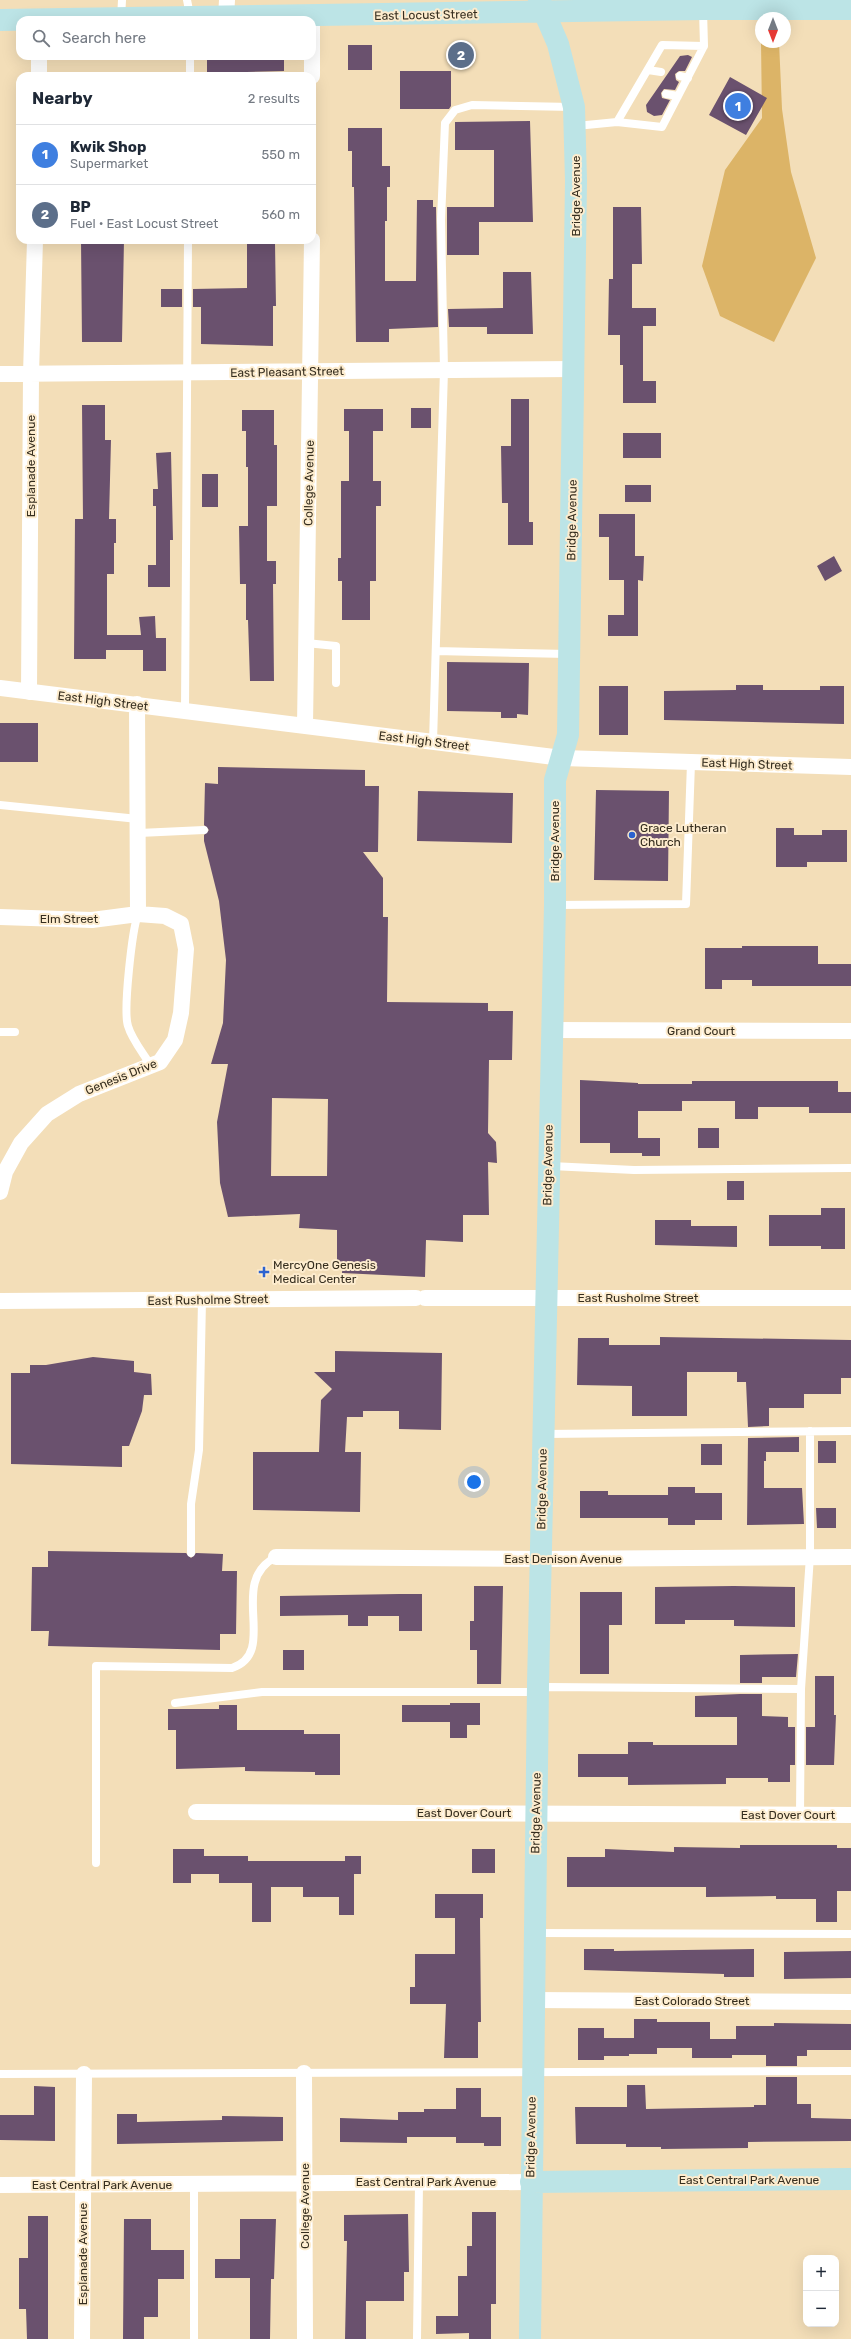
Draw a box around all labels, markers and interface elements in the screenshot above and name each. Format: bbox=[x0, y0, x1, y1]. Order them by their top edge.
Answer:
street label: East Locust Street bbox=[374, 7, 478, 23]
north arrow bbox=[755, 12, 791, 48]
search box bbox=[16, 16, 316, 60]
icon: search bbox=[30, 27, 52, 49]
text: Search here bbox=[62, 29, 146, 47]
pin: 2 bbox=[448, 40, 474, 70]
text: Nearby bbox=[32, 88, 93, 108]
text: 2 results bbox=[248, 91, 300, 106]
pin: 1 bbox=[725, 91, 751, 121]
text: Kwik Shop bbox=[70, 138, 146, 156]
text: 1 bbox=[42, 147, 48, 162]
text: 550 m bbox=[262, 147, 300, 162]
street label: Bridge Avenue bbox=[569, 155, 583, 237]
text: Supermarket bbox=[70, 156, 148, 171]
text: BP bbox=[70, 198, 91, 216]
text: 2 bbox=[41, 207, 49, 222]
text: 560 m bbox=[261, 207, 300, 222]
text: Fuel · East Locust Street bbox=[70, 216, 218, 231]
street label: East Pleasant Street bbox=[230, 364, 344, 380]
street label: Esplanade Avenue bbox=[24, 414, 38, 517]
street label: College Avenue bbox=[301, 440, 317, 526]
street label: Bridge Avenue bbox=[564, 479, 580, 561]
street label: East High Street bbox=[57, 688, 149, 714]
street label: East High Street bbox=[378, 728, 470, 754]
street label: East High Street bbox=[701, 755, 793, 773]
street label: Bridge Avenue bbox=[548, 800, 562, 882]
place label: Grace Lutheran Church bbox=[640, 821, 726, 849]
marker: Grace Lutheran Church bbox=[627, 830, 637, 840]
street label: Elm Street bbox=[40, 912, 99, 926]
street label: Grand Court bbox=[667, 1024, 735, 1038]
street label: Genesis Drive bbox=[83, 1056, 159, 1098]
street label: Bridge Avenue bbox=[540, 1124, 556, 1206]
place label: MercyOne Genesis Medical Center bbox=[273, 1258, 376, 1286]
marker: MercyOne Genesis Medical Center bbox=[258, 1266, 270, 1278]
street label: East Rusholme Street bbox=[578, 1291, 699, 1305]
street label: East Rusholme Street bbox=[147, 1292, 269, 1308]
street label: Bridge Avenue bbox=[534, 1448, 550, 1530]
your location bbox=[464, 1472, 484, 1492]
street label: East Denison Avenue bbox=[504, 1552, 622, 1566]
street label: Bridge Avenue bbox=[528, 1772, 544, 1854]
street label: East Dover Court bbox=[417, 1806, 511, 1820]
street label: East Dover Court bbox=[741, 1808, 835, 1822]
street label: East Colorado Street bbox=[634, 1994, 750, 2008]
street label: Bridge Avenue bbox=[523, 2096, 539, 2178]
street label: College Avenue bbox=[298, 2163, 312, 2249]
street label: East Central Park Avenue bbox=[679, 2173, 820, 2187]
street label: East Central Park Avenue bbox=[356, 2175, 497, 2189]
street label: East Central Park Avenue bbox=[32, 2178, 173, 2192]
street label: Esplanade Avenue bbox=[76, 2202, 90, 2305]
map controls bbox=[803, 2255, 839, 2327]
button: + bbox=[803, 2255, 839, 2291]
button: − bbox=[803, 2291, 839, 2327]

